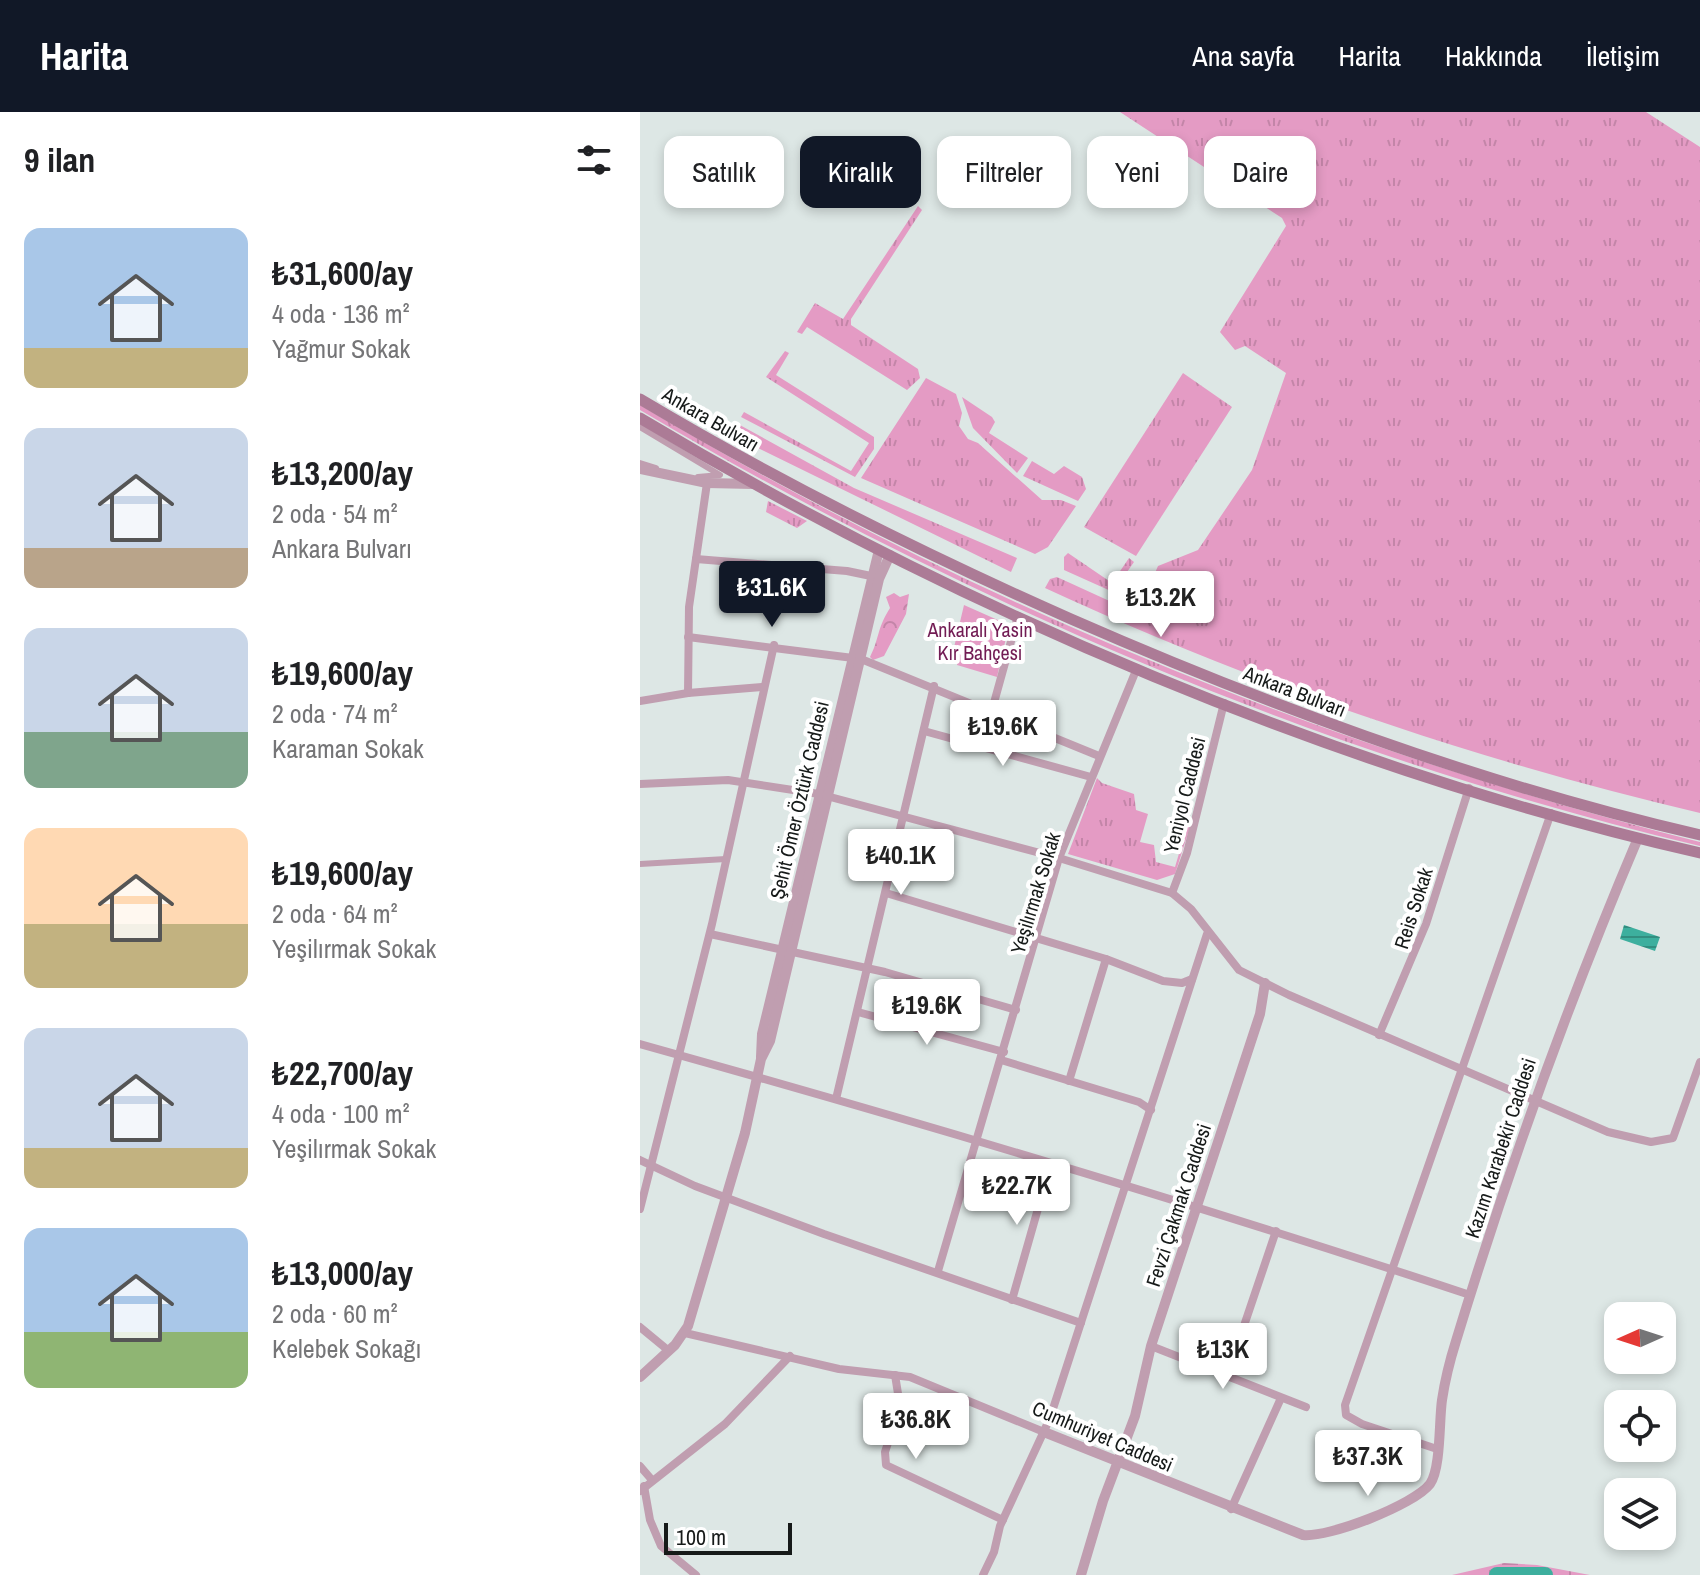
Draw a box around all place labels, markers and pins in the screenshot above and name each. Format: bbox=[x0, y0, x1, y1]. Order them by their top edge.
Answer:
pin: ₺31.6K bbox=[707, 561, 837, 629]
pin: ₺13.2K bbox=[1096, 571, 1226, 639]
pin: ₺19.6K bbox=[938, 700, 1068, 768]
pin: ₺40.1K bbox=[836, 829, 966, 897]
pin: ₺19.6K bbox=[862, 979, 992, 1047]
pin: ₺22.7K bbox=[952, 1159, 1082, 1227]
pin: ₺13K bbox=[1176, 1323, 1270, 1391]
pin: ₺36.8K bbox=[851, 1393, 981, 1461]
pin: ₺37.3K bbox=[1303, 1430, 1433, 1498]

